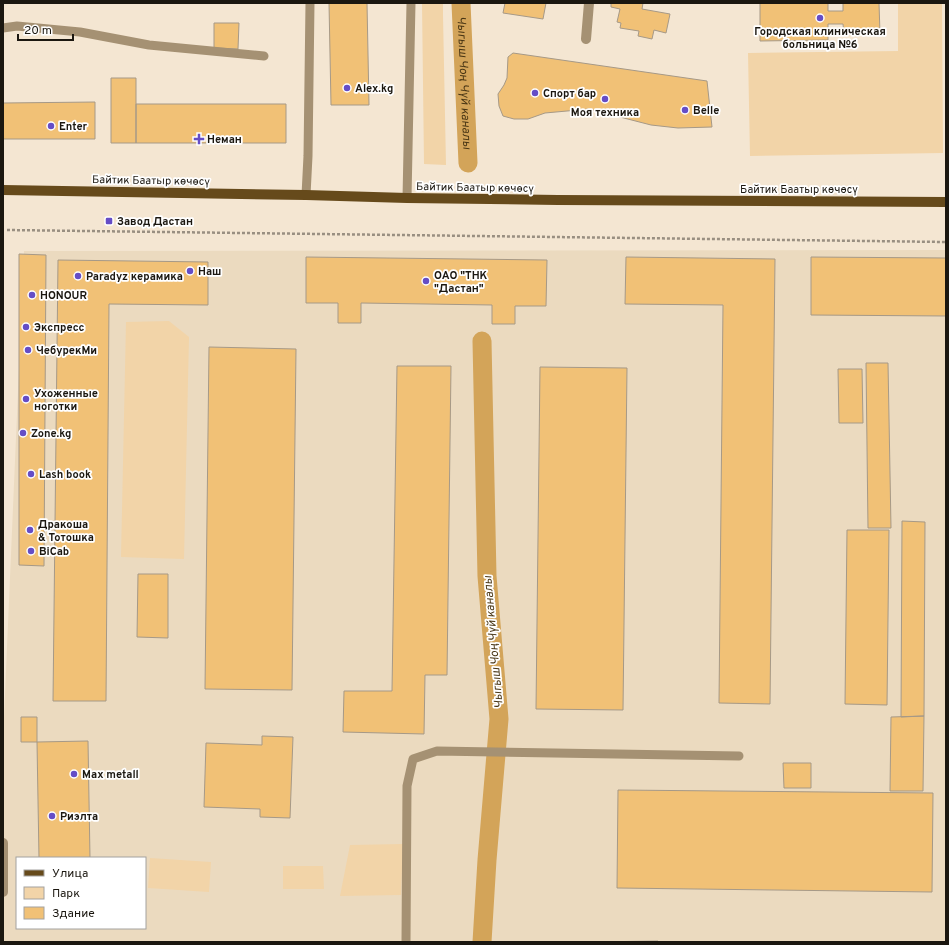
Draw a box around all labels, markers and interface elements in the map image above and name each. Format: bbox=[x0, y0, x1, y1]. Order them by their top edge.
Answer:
marker: Городская клиническая больница №6 bbox=[815, 13, 825, 23]
scale bar bbox=[18, 16, 73, 42]
water label: Чыгыш Чоң Чүй каналы bbox=[453, 16, 474, 151]
text: 20 m bbox=[24, 23, 52, 39]
place label: Городская клиническая больница №6 bbox=[754, 25, 886, 52]
place label: Alex.kg bbox=[355, 82, 393, 96]
marker: Alex.kg bbox=[342, 83, 352, 93]
place label: Спорт бар bbox=[543, 87, 596, 101]
marker: Спорт бар bbox=[530, 88, 540, 98]
marker: Моя техника bbox=[600, 94, 610, 104]
place label: Belle bbox=[693, 104, 719, 118]
marker: Belle bbox=[680, 105, 690, 115]
place label: Моя техника bbox=[571, 106, 639, 120]
place label: Enter bbox=[59, 120, 88, 134]
marker: Enter bbox=[46, 121, 56, 131]
place label: Неман bbox=[207, 133, 242, 147]
marker: Неман bbox=[194, 134, 204, 144]
street label: Байтик Баатыр көчөсү bbox=[92, 173, 210, 189]
street label: Байтик Баатыр көчөсү bbox=[416, 180, 534, 196]
street label: Байтик Баатыр көчөсү bbox=[740, 183, 858, 197]
place label: Завод Дастан bbox=[117, 215, 193, 229]
marker: Завод Дастан bbox=[104, 216, 114, 226]
place label: Наш bbox=[198, 265, 221, 279]
marker: Наш bbox=[185, 266, 195, 276]
place label: ОАО "ТНК "Дастан" bbox=[434, 269, 488, 296]
place label: Paradyz керамика bbox=[86, 270, 183, 284]
marker: Paradyz керамика bbox=[73, 271, 83, 281]
marker: ОАО "ТНК "Дастан" bbox=[421, 276, 431, 286]
place label: HONOUR bbox=[40, 289, 87, 303]
marker: HONOUR bbox=[27, 290, 37, 300]
place label: Экспресс bbox=[34, 321, 85, 335]
marker: Экспресс bbox=[21, 322, 31, 332]
place label: ЧебурекМи bbox=[36, 344, 97, 358]
marker: ЧебурекМи bbox=[23, 345, 33, 355]
place label: Ухоженные ноготки bbox=[34, 387, 98, 414]
marker: Ухоженные ноготки bbox=[21, 394, 31, 404]
place label: Zone.kg bbox=[31, 427, 71, 441]
marker: Zone.kg bbox=[18, 428, 28, 438]
place label: Lash book bbox=[39, 468, 91, 482]
marker: Lash book bbox=[26, 469, 36, 479]
place label: Дракоша & Тотошка bbox=[38, 518, 94, 545]
marker: Дракоша & Тотошка bbox=[25, 525, 35, 535]
place label: BiCab bbox=[39, 545, 69, 559]
marker: BiCab bbox=[26, 546, 36, 556]
water label: Чыгыш Чоң Чүй каналы bbox=[480, 574, 508, 709]
place label: Max metall bbox=[82, 768, 139, 782]
marker: Max metall bbox=[69, 769, 79, 779]
place label: Риэлта bbox=[60, 810, 98, 824]
marker: Риэлта bbox=[47, 811, 57, 821]
legend bbox=[16, 857, 146, 929]
text: Улица bbox=[52, 866, 88, 882]
text: Парк bbox=[52, 886, 80, 902]
text: Здание bbox=[52, 906, 95, 922]

